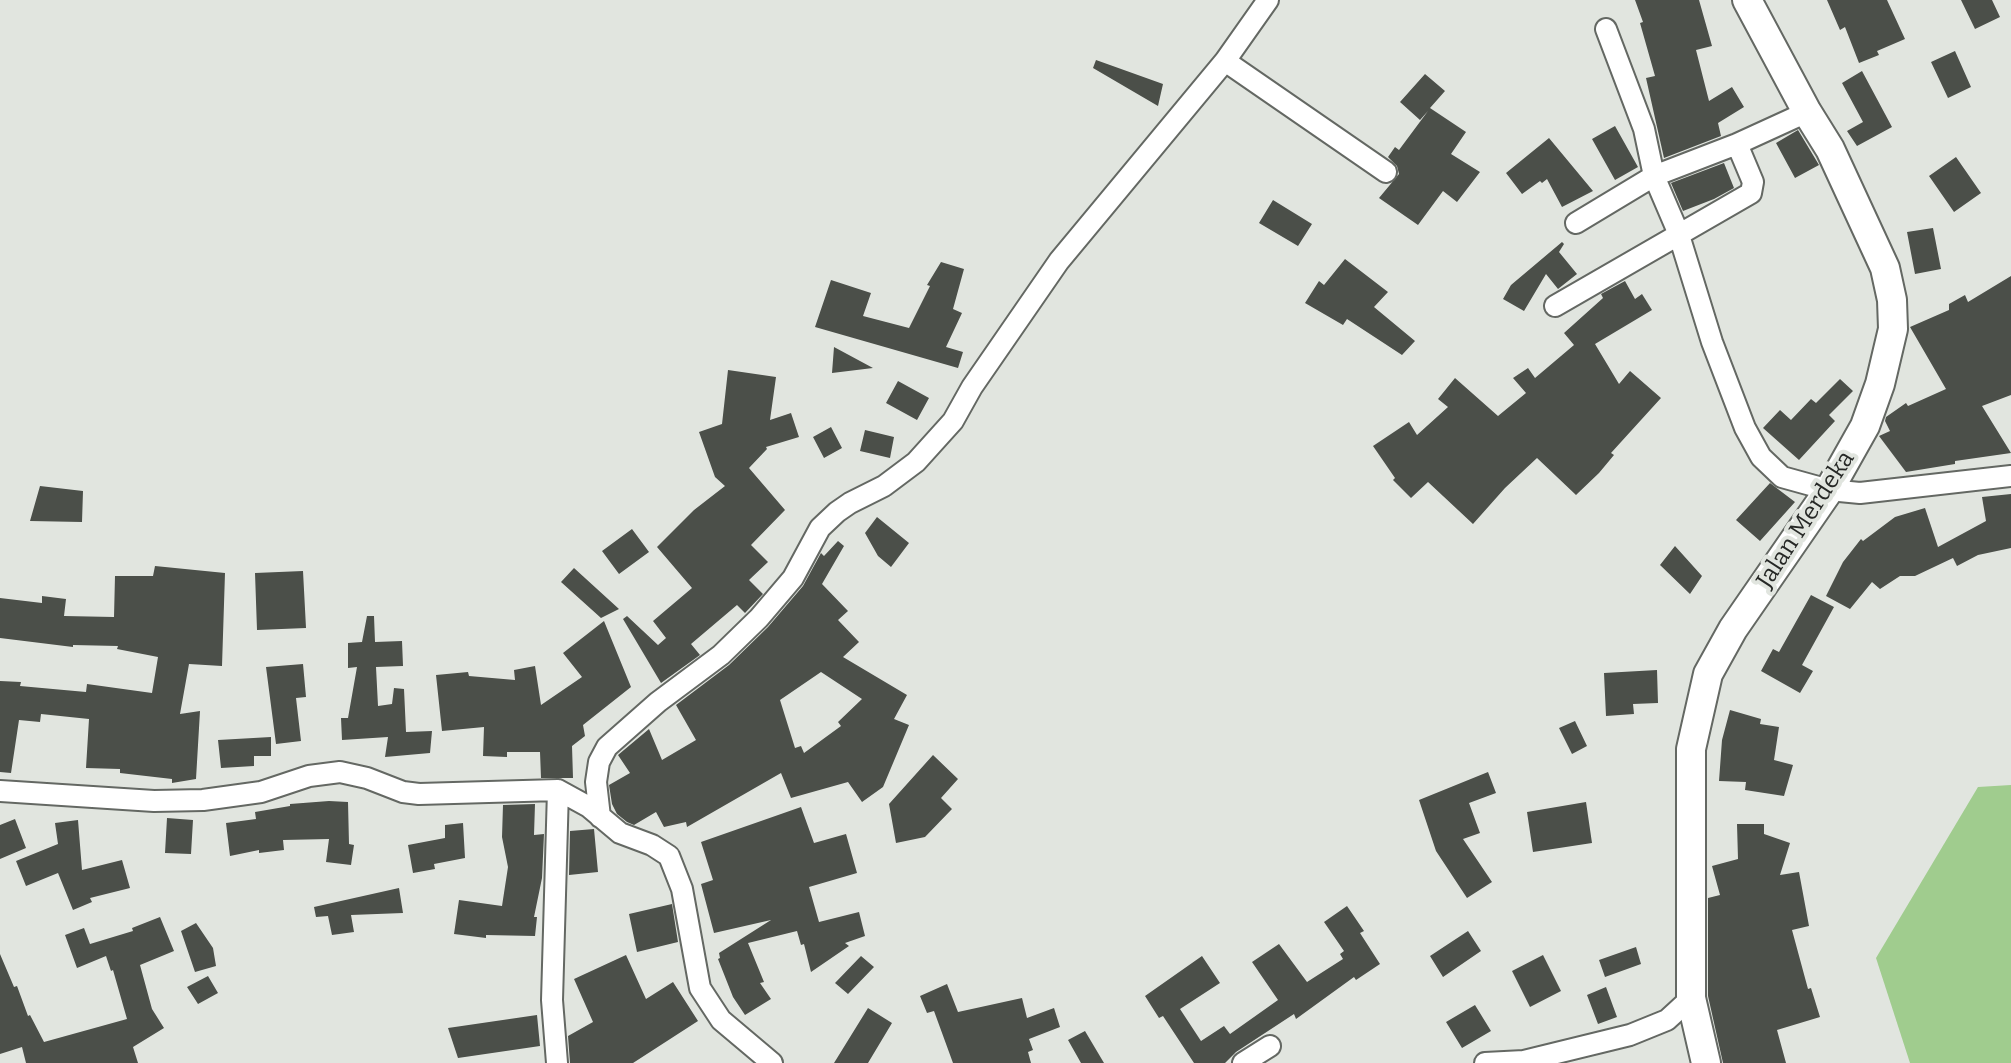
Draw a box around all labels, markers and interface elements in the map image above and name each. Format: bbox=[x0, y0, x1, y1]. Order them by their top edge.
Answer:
street label: Jalan Merdeka bbox=[1751, 446, 1861, 594]

